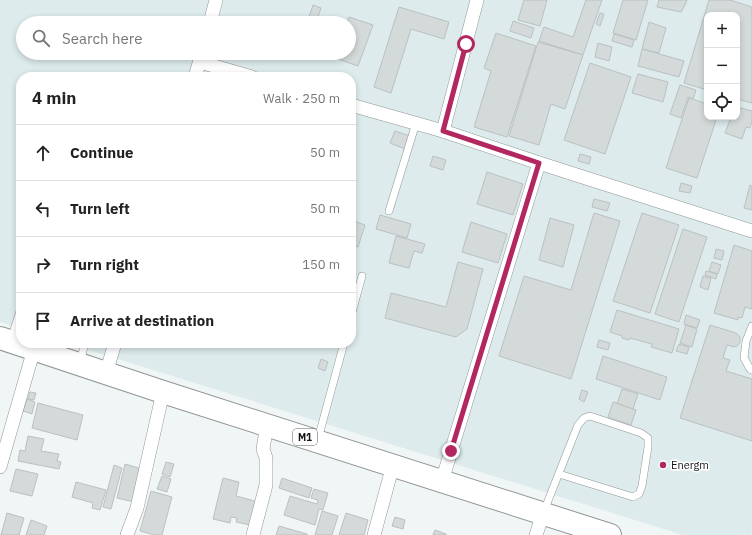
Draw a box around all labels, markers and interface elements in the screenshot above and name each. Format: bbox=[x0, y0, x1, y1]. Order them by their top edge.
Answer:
map controls bbox=[704, 12, 740, 120]
button: + bbox=[704, 12, 740, 48]
search box bbox=[16, 16, 356, 60]
icon: search bbox=[30, 27, 52, 49]
text: Search here bbox=[62, 29, 142, 48]
route start bbox=[457, 35, 475, 53]
button: − bbox=[704, 48, 740, 84]
button: locate bbox=[704, 84, 740, 120]
text: 4 min bbox=[32, 87, 76, 109]
text: Walk · 250 m bbox=[263, 90, 340, 107]
icon: ahead bbox=[32, 142, 54, 164]
text: Continue bbox=[70, 143, 134, 162]
text: 50 m bbox=[310, 144, 340, 161]
icon: left bbox=[32, 198, 54, 220]
text: Turn left bbox=[70, 199, 130, 218]
text: 50 m bbox=[310, 200, 340, 217]
icon: right bbox=[32, 254, 54, 276]
text: Turn right bbox=[70, 255, 139, 274]
text: 150 m bbox=[302, 256, 340, 273]
icon: arrive bbox=[32, 310, 54, 332]
text: Arrive at destination bbox=[70, 311, 214, 330]
road number: M1 bbox=[293, 429, 317, 445]
route end bbox=[442, 442, 460, 460]
place label: Energm bbox=[671, 458, 709, 472]
marker: Energm bbox=[658, 460, 668, 470]

